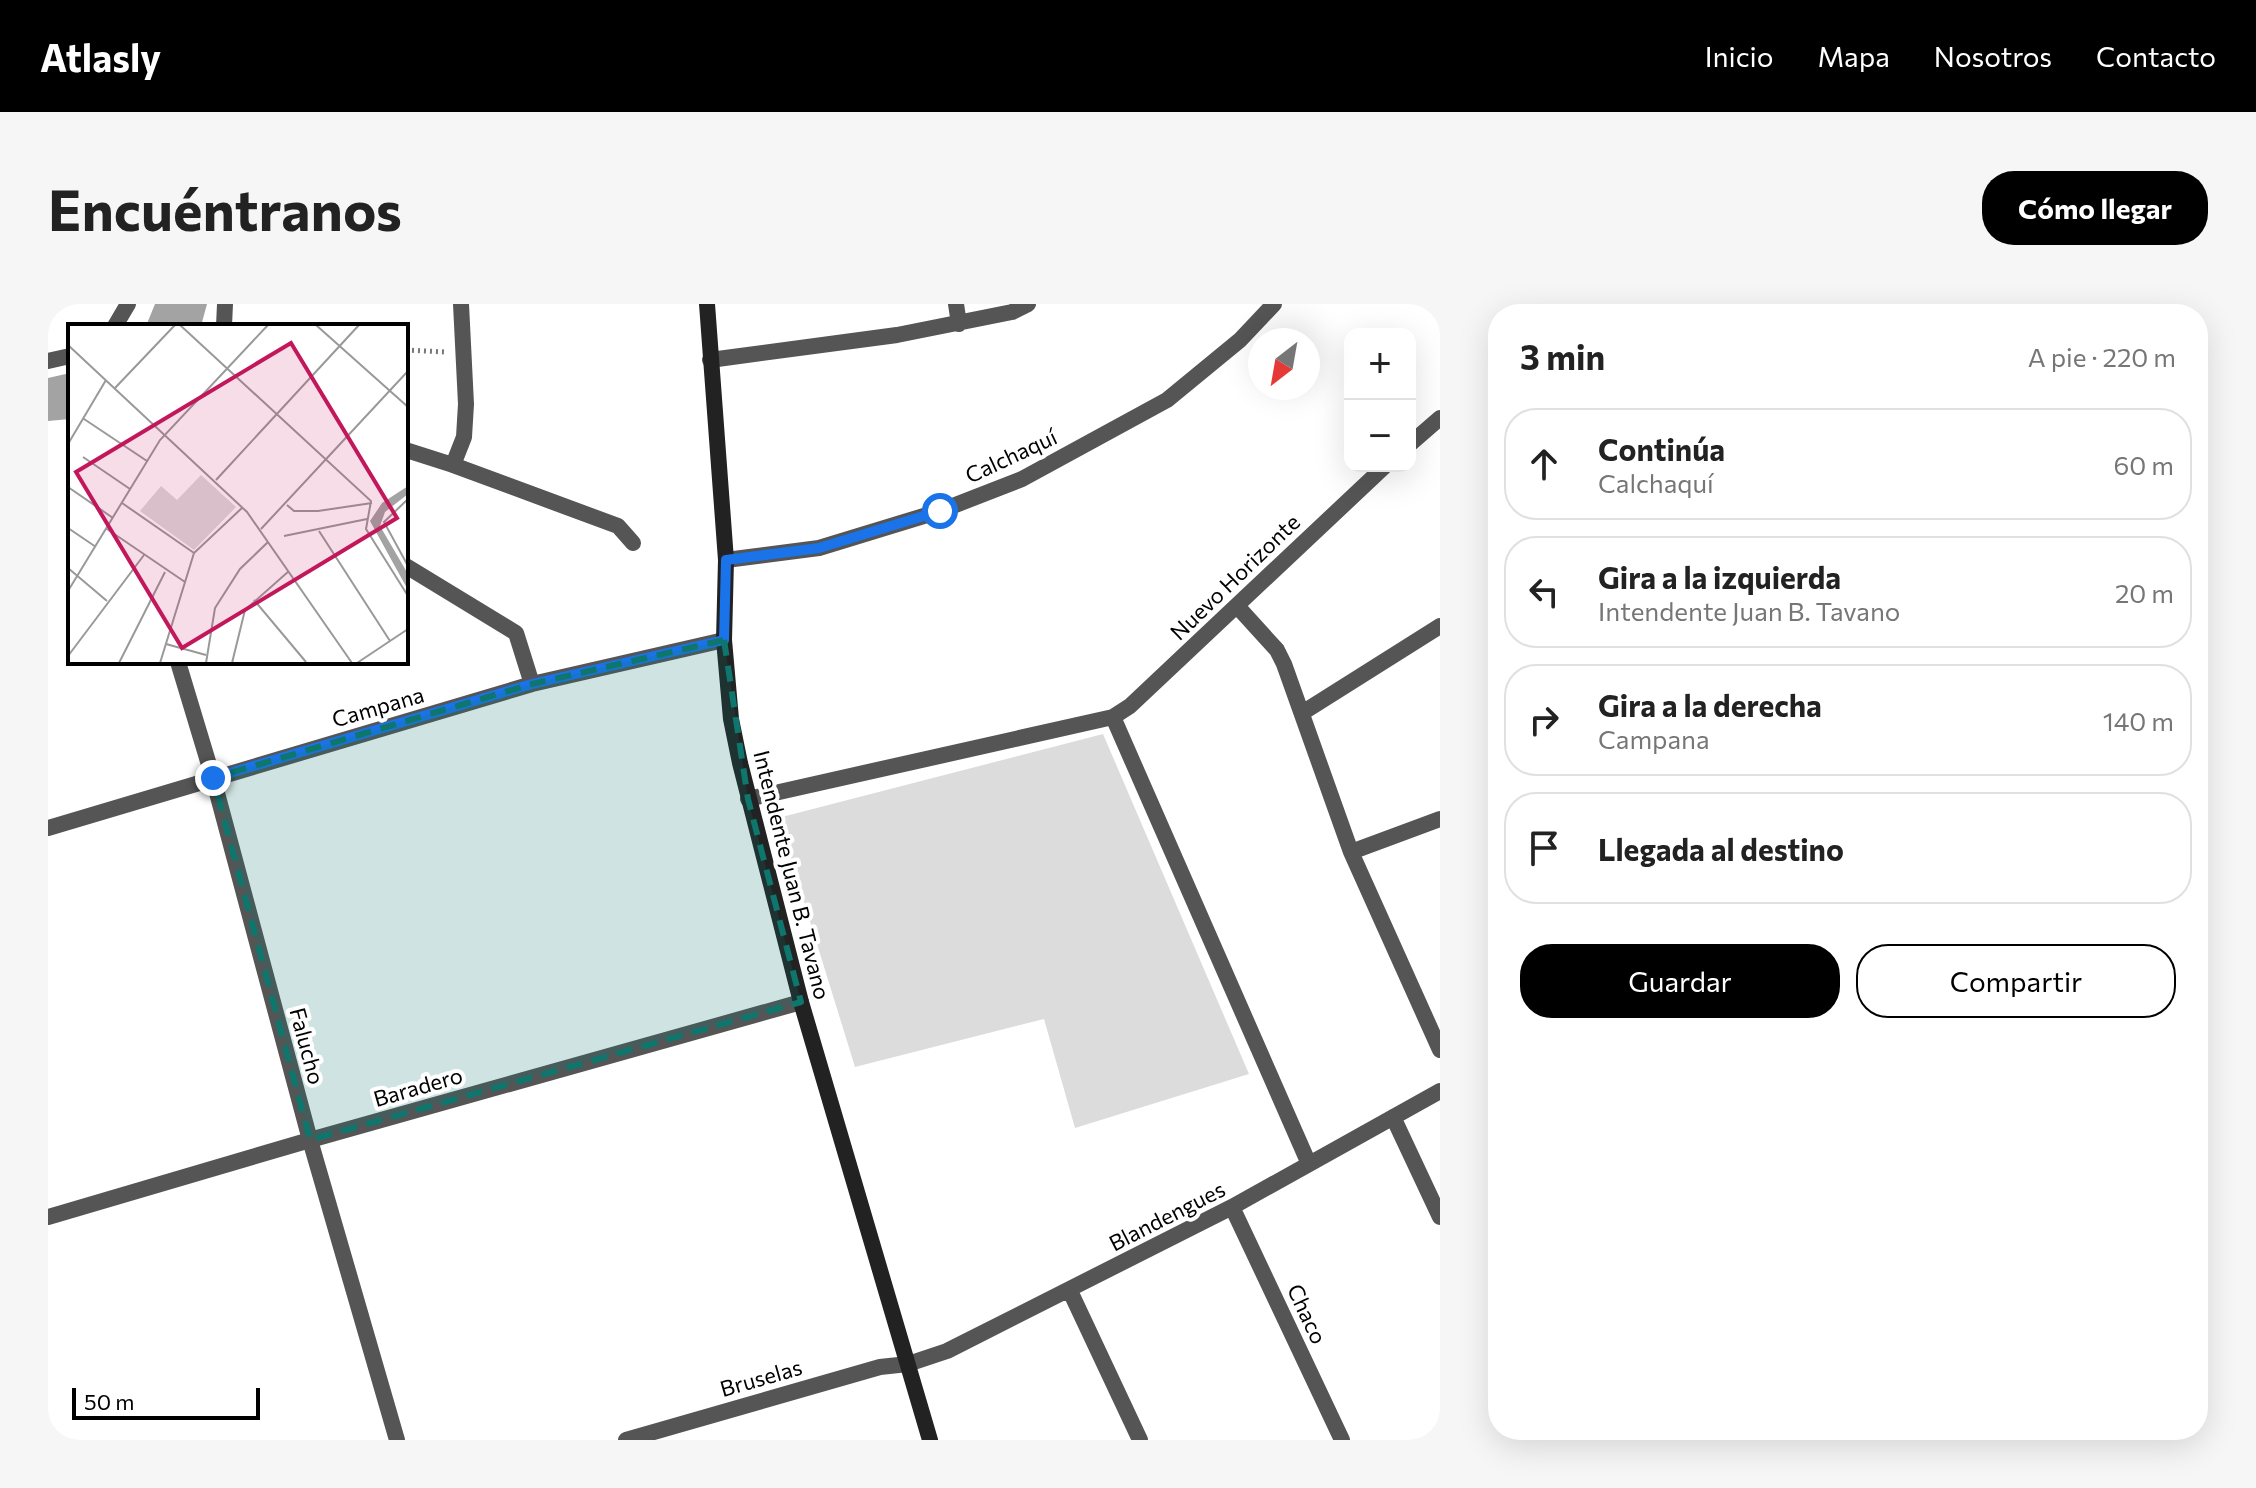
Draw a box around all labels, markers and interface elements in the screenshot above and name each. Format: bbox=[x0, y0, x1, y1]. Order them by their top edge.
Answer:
text: Atlasly bbox=[40, 33, 161, 80]
text: Inicio bbox=[1705, 39, 1773, 73]
text: Mapa bbox=[1817, 39, 1890, 73]
text: Nosotros bbox=[1934, 39, 2052, 73]
text: Contacto bbox=[2096, 39, 2216, 73]
button: Cómo llegar bbox=[1982, 171, 2208, 245]
text: Encuéntranos bbox=[48, 174, 402, 243]
inset map bbox=[68, 324, 408, 664]
north arrow bbox=[1248, 328, 1320, 400]
map controls bbox=[1344, 328, 1416, 472]
button: + bbox=[1344, 328, 1416, 400]
text: 3 min bbox=[1520, 335, 1605, 377]
text: A pie · 220 m bbox=[2028, 341, 2176, 372]
button: − bbox=[1344, 400, 1416, 472]
street label: Calchaquí bbox=[961, 422, 1062, 488]
text: Continúa bbox=[1598, 430, 1725, 467]
icon: ahead bbox=[1522, 442, 1566, 486]
text: 60 m bbox=[2114, 449, 2174, 480]
text: Calchaquí bbox=[1598, 467, 1714, 498]
route start bbox=[922, 493, 958, 529]
street label: Nuevo Horizonte bbox=[1164, 508, 1305, 645]
text: Gira a la izquierda bbox=[1598, 558, 1841, 595]
icon: left bbox=[1522, 570, 1566, 614]
text: 20 m bbox=[2115, 577, 2174, 608]
text: Intendente Juan B. Tavano bbox=[1598, 595, 1900, 626]
street label: Campana bbox=[329, 681, 427, 733]
text: Gira a la derecha bbox=[1598, 686, 1822, 723]
icon: right bbox=[1522, 698, 1566, 742]
text: 140 m bbox=[2103, 705, 2174, 736]
text: Campana bbox=[1598, 723, 1710, 754]
street label: Intendente Juan B. Tavano bbox=[748, 747, 837, 1002]
route end bbox=[195, 760, 231, 796]
icon: arrive bbox=[1522, 826, 1566, 870]
text: Llegada al destino bbox=[1598, 830, 1844, 867]
button: Guardar bbox=[1520, 944, 1840, 1018]
button: Compartir bbox=[1856, 944, 2176, 1018]
street label: Falucho bbox=[284, 1005, 331, 1087]
street label: Baradero bbox=[370, 1061, 466, 1112]
street label: Blandengues bbox=[1104, 1175, 1229, 1256]
street label: Chaco bbox=[1282, 1279, 1333, 1348]
street label: Bruselas bbox=[717, 1353, 805, 1402]
scale bar bbox=[72, 1384, 260, 1420]
text: 50 m bbox=[84, 1388, 134, 1415]

